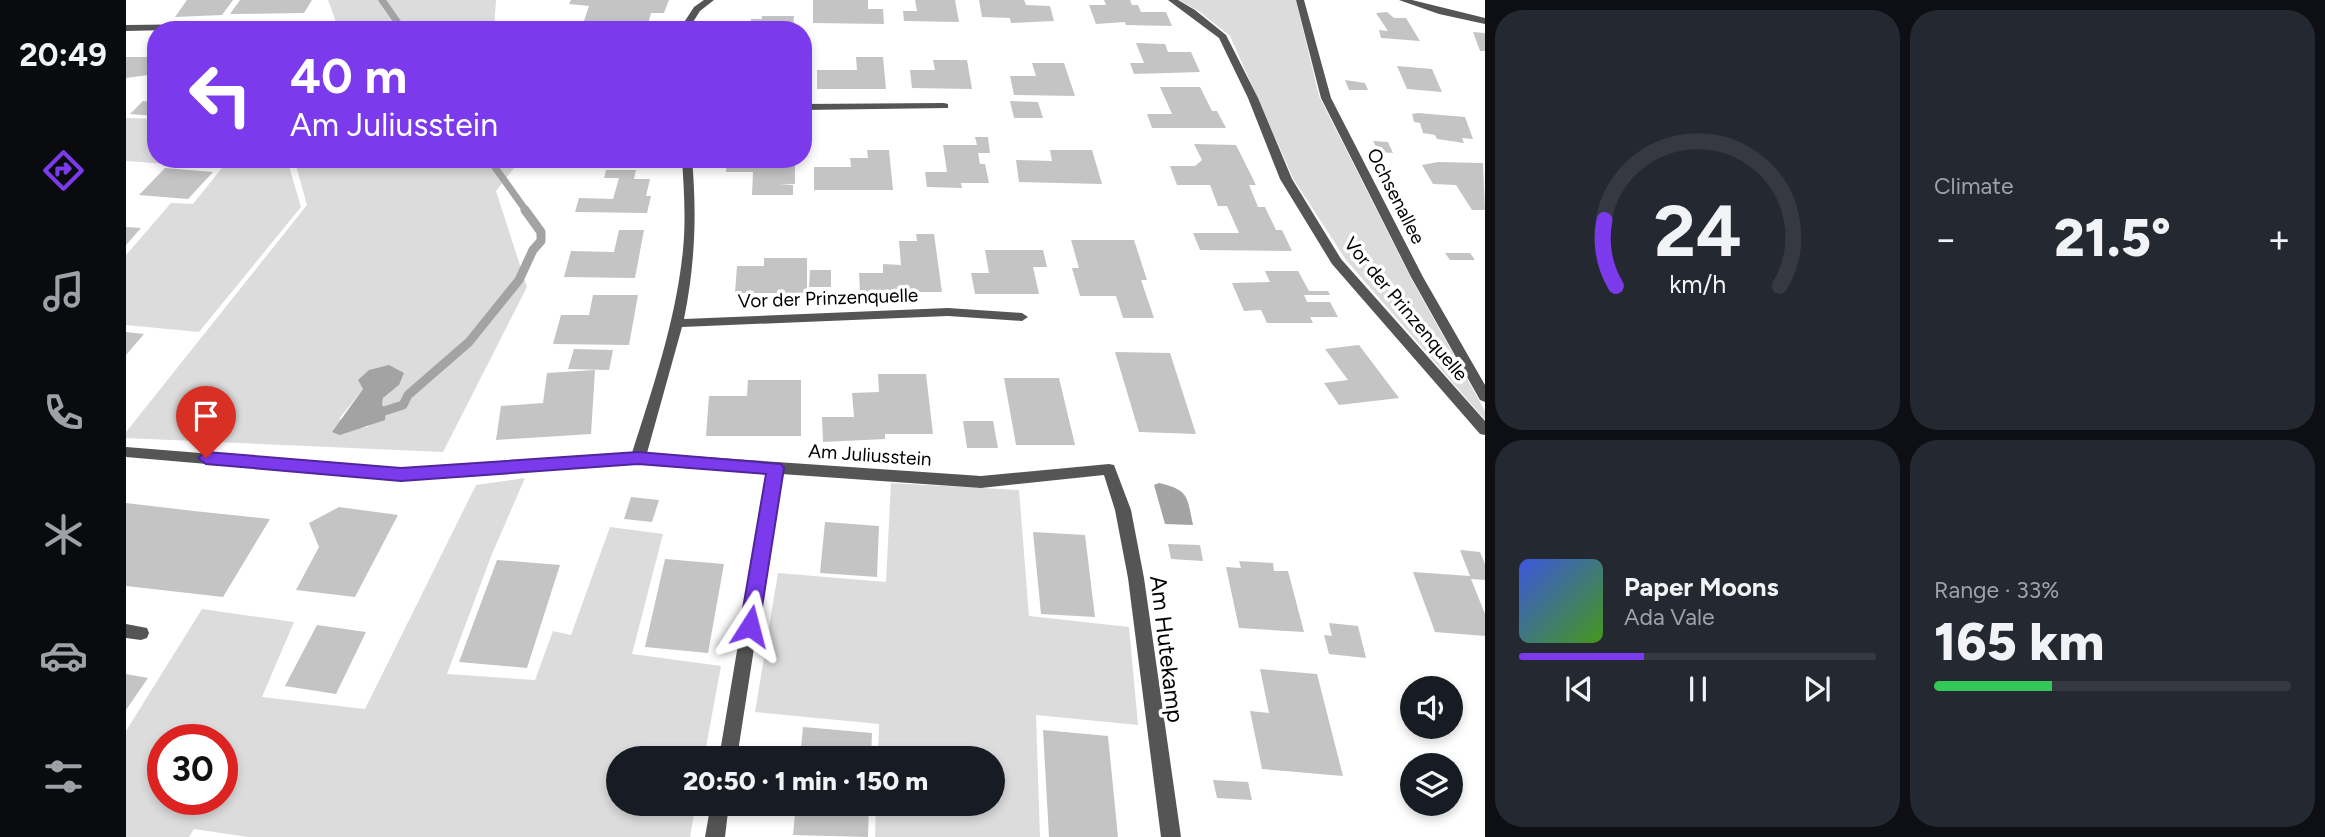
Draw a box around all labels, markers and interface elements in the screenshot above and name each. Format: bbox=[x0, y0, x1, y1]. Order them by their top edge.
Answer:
text: 20:49 bbox=[19, 36, 107, 74]
text: 40 m bbox=[290, 46, 407, 105]
icon: left bbox=[175, 49, 266, 140]
text: Am Juliusstein bbox=[290, 106, 498, 144]
street label: Ochsenallee bbox=[1362, 144, 1430, 248]
icon: directions bbox=[39, 146, 88, 195]
text: Climate bbox=[1934, 172, 2013, 200]
text: 24 bbox=[1653, 187, 1742, 274]
text: 21.5° bbox=[2054, 207, 2171, 269]
text: − bbox=[1934, 216, 1958, 262]
text: + bbox=[2267, 216, 2291, 262]
street label: Vor der Prinzenquelle bbox=[1339, 232, 1473, 386]
icon: music bbox=[39, 267, 88, 316]
text: km/h bbox=[1669, 269, 1726, 299]
street label: Vor der Prinzenquelle bbox=[737, 283, 919, 313]
pin bbox=[176, 386, 236, 458]
icon: phone bbox=[39, 388, 88, 437]
icon: arrive bbox=[187, 397, 225, 435]
street label: Am Juliusstein bbox=[808, 439, 932, 471]
icon: climate bbox=[39, 510, 88, 559]
text: Paper Moons bbox=[1624, 571, 1779, 603]
street label: Am Hutekamp bbox=[1144, 574, 1190, 724]
text: Range · 33% bbox=[1934, 576, 2059, 604]
position arrow bbox=[713, 589, 787, 663]
text: Ada Vale bbox=[1624, 603, 1715, 631]
text: 165 km bbox=[1934, 611, 2104, 673]
icon: car bbox=[39, 631, 88, 680]
icon: previous bbox=[1560, 670, 1598, 708]
icon: pause bbox=[1679, 670, 1717, 708]
icon: next bbox=[1798, 670, 1836, 708]
map controls bbox=[1400, 676, 1463, 816]
button: sound bbox=[1400, 676, 1463, 739]
speed limit sign: 30 bbox=[147, 724, 238, 815]
icon: filters bbox=[39, 752, 88, 801]
button: layers bbox=[1400, 753, 1463, 816]
text: 20:50 · 1 min · 150 m bbox=[683, 765, 928, 797]

